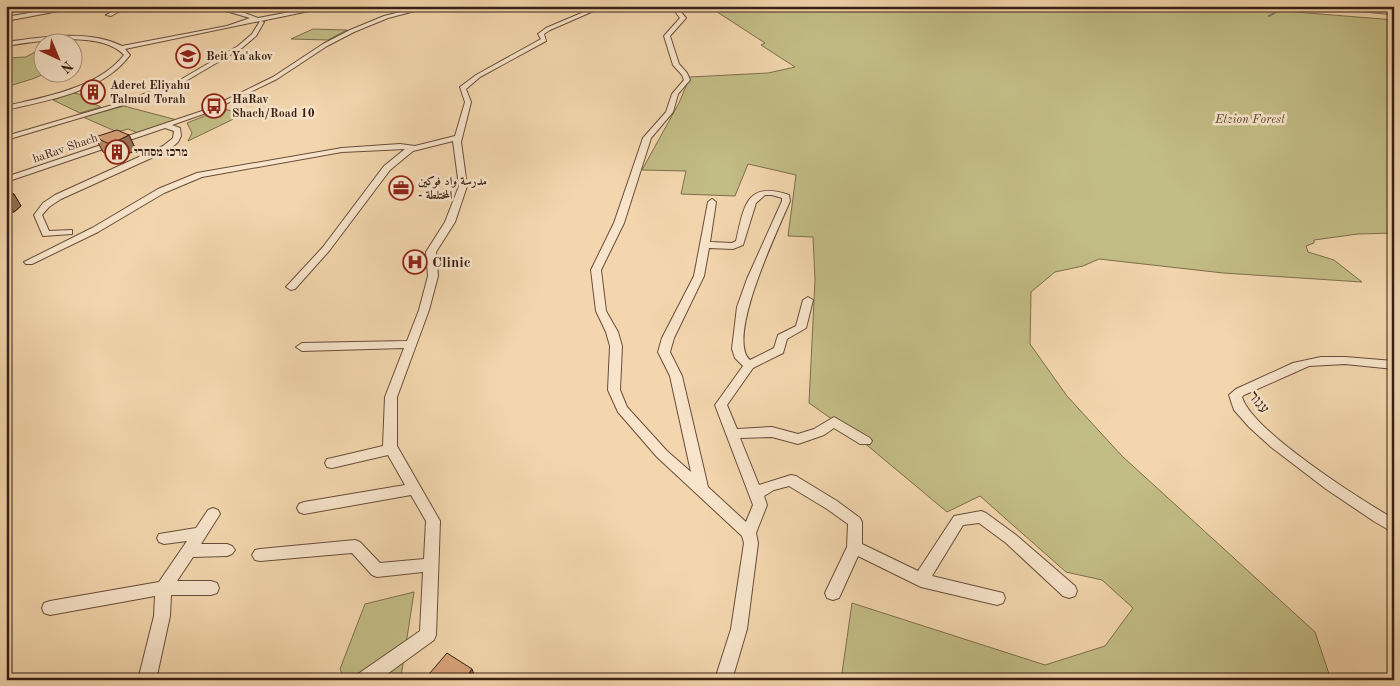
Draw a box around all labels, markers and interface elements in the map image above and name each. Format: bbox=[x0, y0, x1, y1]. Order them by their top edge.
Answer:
north arrow bbox=[32, 32, 82, 82]
school or university icon: Beit Ya'akov bbox=[175, 43, 201, 69]
place label: Beit Ya'akov bbox=[206, 51, 273, 63]
text: N bbox=[57, 58, 75, 76]
building icon: Aderet Eliyahu Talmud Torah bbox=[80, 79, 106, 105]
place label: Aderet Eliyahu Talmud Torah bbox=[110, 80, 191, 106]
bus stop icon: HaRav Shach/Road 10 bbox=[201, 93, 227, 119]
place label: HaRav Shach/Road 10 bbox=[232, 94, 315, 120]
park label: Etzion Forest bbox=[1214, 114, 1285, 126]
street label: haRav Shach bbox=[31, 132, 100, 166]
building icon: מרכז מסחרי bbox=[104, 139, 130, 165]
place label: מרכז מסחרי bbox=[134, 147, 188, 159]
office icon: مدرسة واد فوكين - المختلطة bbox=[388, 175, 414, 201]
place label: مدرسة واد فوكين - المختلطة bbox=[418, 175, 487, 202]
hospital icon: Clinic bbox=[402, 249, 428, 275]
place label: Clinic bbox=[432, 256, 471, 271]
street label: עגור bbox=[1245, 389, 1271, 417]

